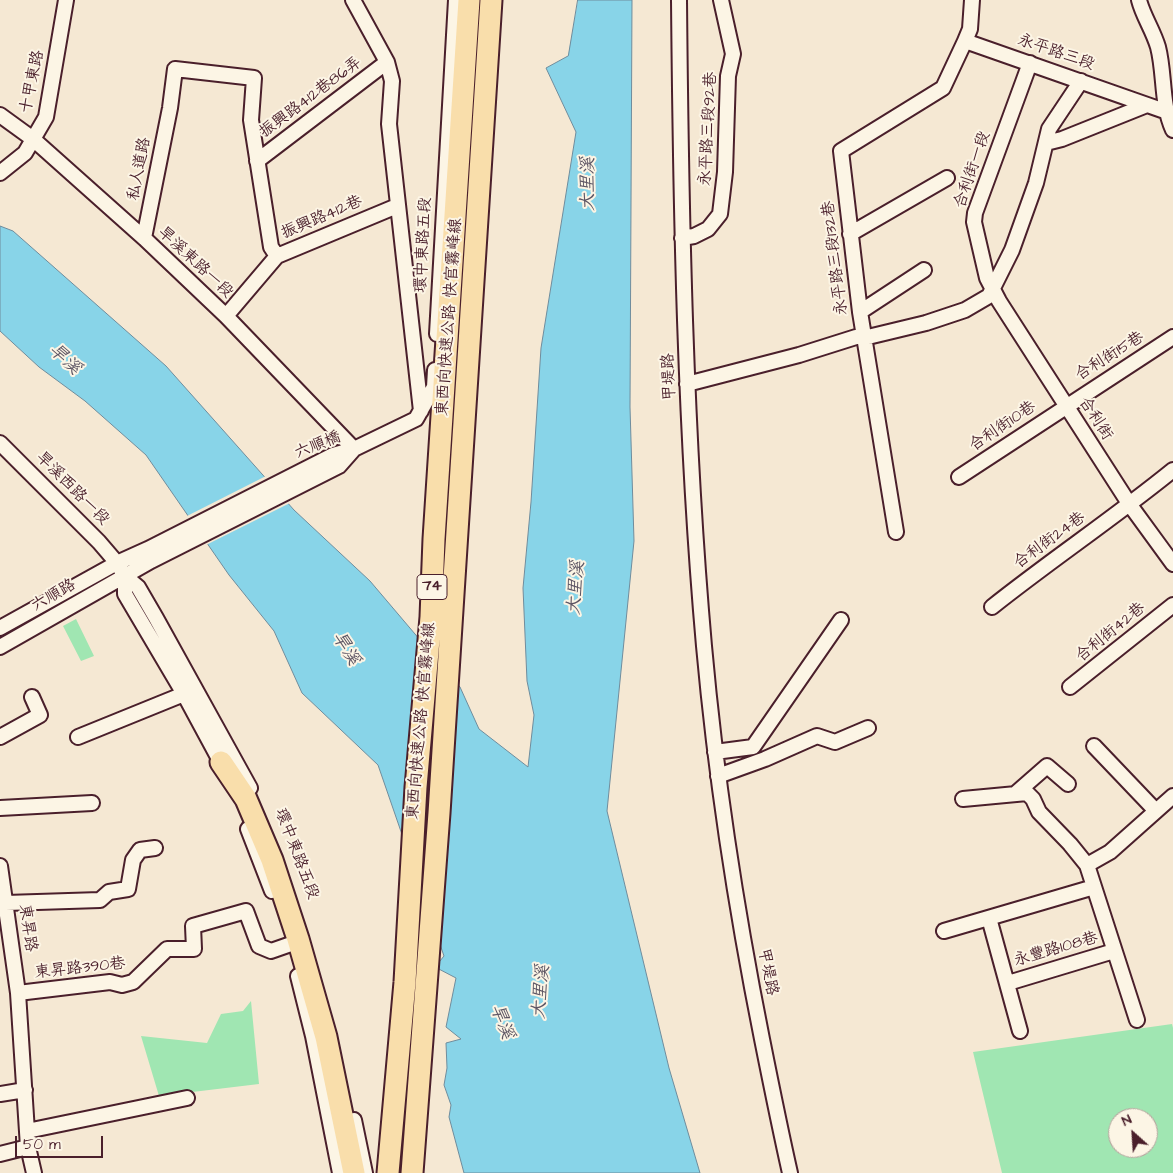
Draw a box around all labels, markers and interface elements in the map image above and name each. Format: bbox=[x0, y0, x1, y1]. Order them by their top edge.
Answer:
street label: 永平路三段 bbox=[1015, 31, 1097, 75]
street label: 十甲東路 bbox=[17, 49, 49, 115]
street label: 振興路412巷86弄 bbox=[256, 53, 366, 143]
street label: 永平路三段92巷 bbox=[696, 71, 722, 187]
street label: 合利街一段 bbox=[951, 129, 995, 211]
street label: 私人道路 bbox=[124, 136, 156, 202]
water label: 大里溪 bbox=[578, 157, 600, 211]
street label: 振興路412巷 bbox=[279, 192, 365, 244]
street label: 環中東路五段 bbox=[412, 197, 436, 293]
street label: 永平路三段132巷 bbox=[819, 200, 853, 316]
street label: 東西向快速公路 快官霧峰線 bbox=[434, 217, 466, 417]
street label: 旱溪東路一段 bbox=[153, 223, 237, 303]
street label: 合利街15巷 bbox=[1072, 328, 1148, 386]
water label: 旱溪 bbox=[43, 340, 85, 380]
street label: 甲堤路 bbox=[660, 353, 680, 401]
street label: 合利街 bbox=[1074, 394, 1116, 444]
street label: 合利街10巷 bbox=[966, 398, 1040, 456]
street label: 六順橋 bbox=[292, 428, 344, 464]
street label: 旱溪西路一段 bbox=[31, 448, 113, 530]
street label: 合利街24巷 bbox=[1010, 509, 1090, 573]
water label: 大里溪 bbox=[564, 560, 590, 616]
road number: 74 bbox=[417, 574, 447, 600]
street label: 六順路 bbox=[28, 576, 80, 616]
street label: 合利街42巷 bbox=[1072, 599, 1150, 667]
street label: 東西向快速公路 快官霧峰線 bbox=[404, 621, 440, 821]
water label: 旱溪 bbox=[326, 628, 364, 670]
street label: 環中東路五段 bbox=[270, 806, 322, 902]
street label: 東昇路 bbox=[14, 903, 40, 953]
street label: 永豐路108巷 bbox=[1012, 929, 1100, 971]
street label: 甲堤路 bbox=[753, 947, 781, 997]
street label: 東昇路390巷 bbox=[34, 955, 126, 983]
water label: 大里溪 bbox=[529, 964, 555, 1020]
water label: 旱溪 bbox=[484, 1001, 518, 1043]
north arrow bbox=[1108, 1108, 1158, 1158]
text: N bbox=[1119, 1110, 1135, 1131]
scale bar bbox=[18, 1126, 105, 1158]
text: 50 m bbox=[23, 1134, 61, 1155]

